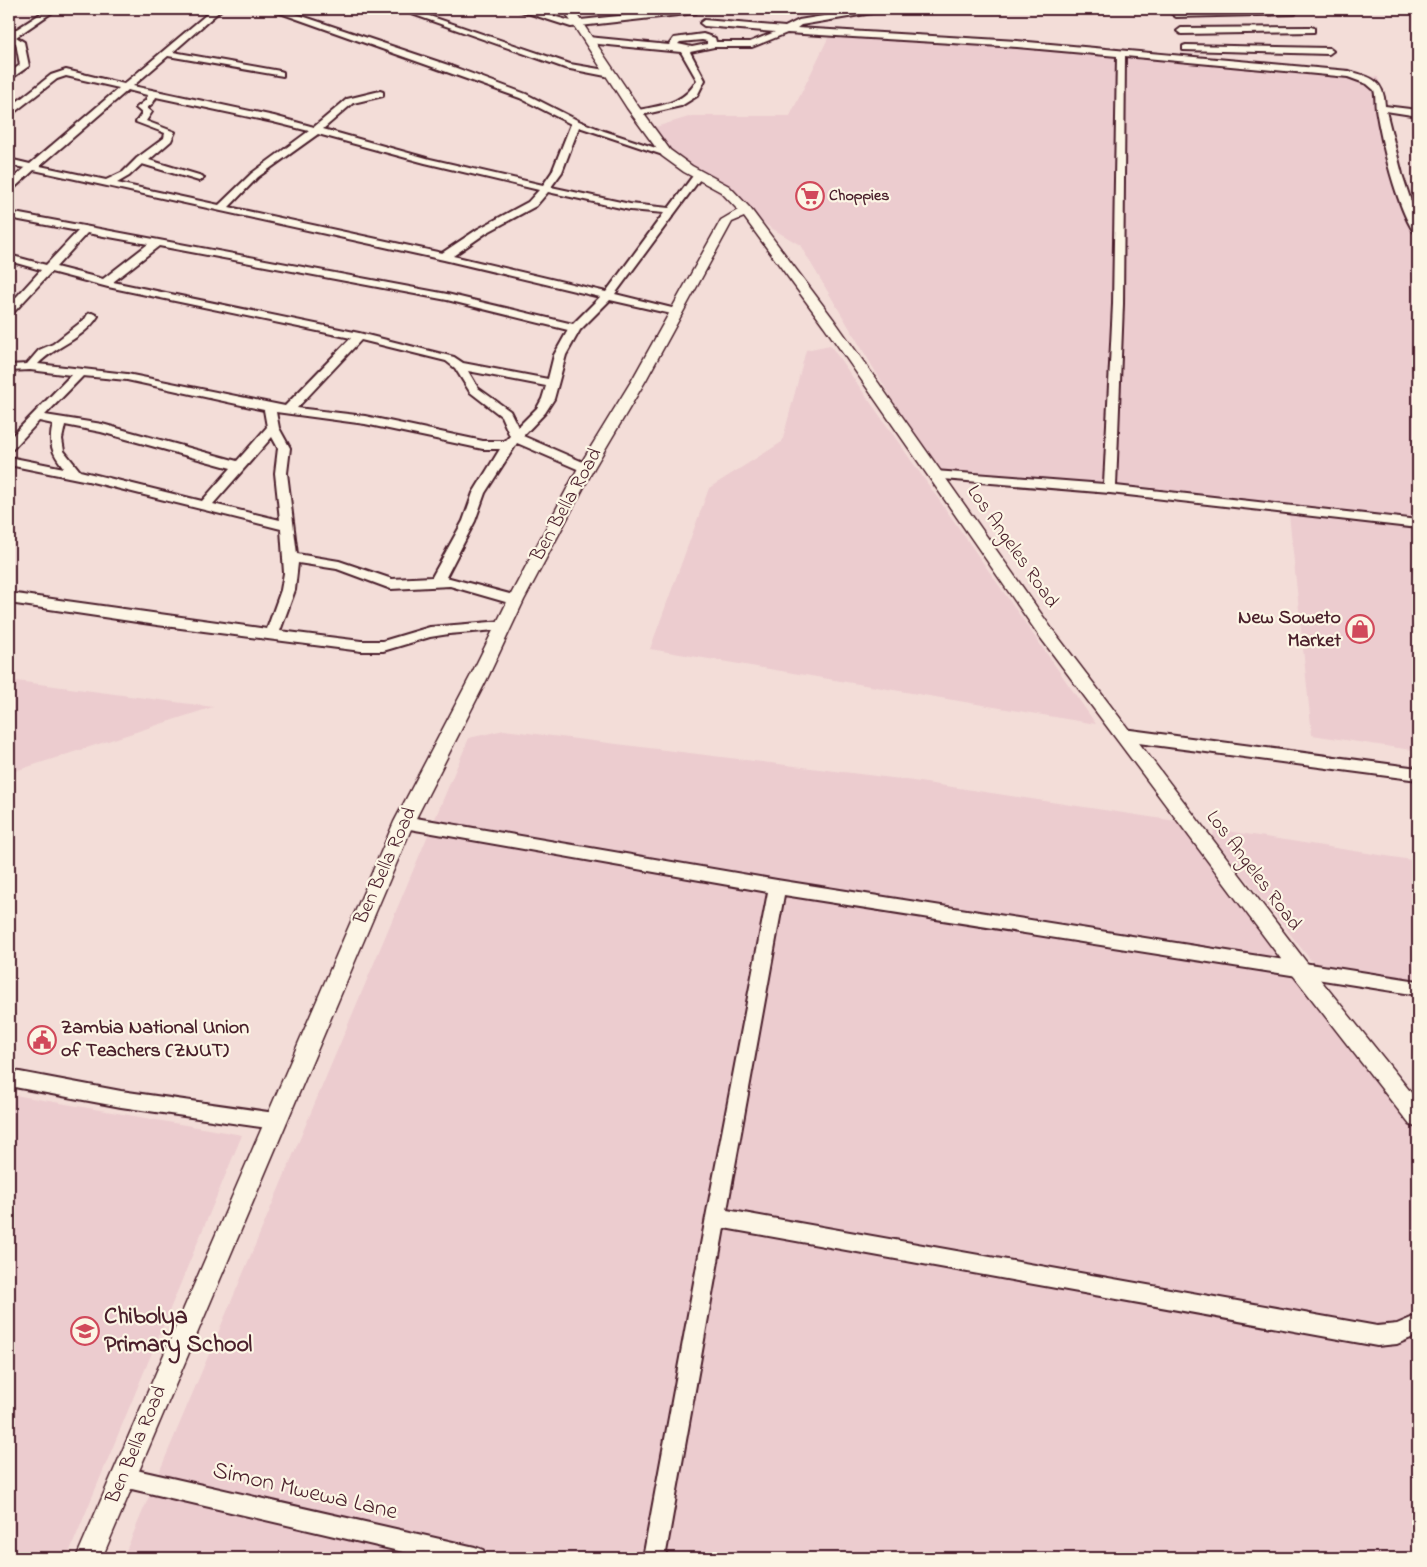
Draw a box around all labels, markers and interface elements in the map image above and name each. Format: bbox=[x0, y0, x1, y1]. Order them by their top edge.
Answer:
supermarket icon: Choppies bbox=[795, 181, 825, 211]
place label: Choppies bbox=[829, 184, 889, 208]
street label: Ben Bella Road bbox=[523, 443, 610, 568]
street label: Los Angeles Road bbox=[958, 480, 1065, 615]
place label: New Soweto Market bbox=[1238, 604, 1341, 656]
shop icon: New Soweto Market bbox=[1345, 614, 1375, 644]
street label: Ben Bella Road bbox=[347, 803, 425, 930]
street label: Los Angeles Road bbox=[1197, 805, 1308, 938]
place label: Zambia National Union of Teachers (ZNUT) bbox=[61, 1014, 249, 1066]
public building icon: Zambia National Union of Teachers (ZNUT) bbox=[27, 1025, 57, 1055]
place label: Chibolya Primary School bbox=[104, 1300, 252, 1364]
school or university icon: Chibolya Primary School bbox=[70, 1316, 100, 1346]
street label: Ben Bella Road bbox=[99, 1381, 175, 1509]
street label: Simon Mwewa Lane bbox=[209, 1454, 401, 1530]

